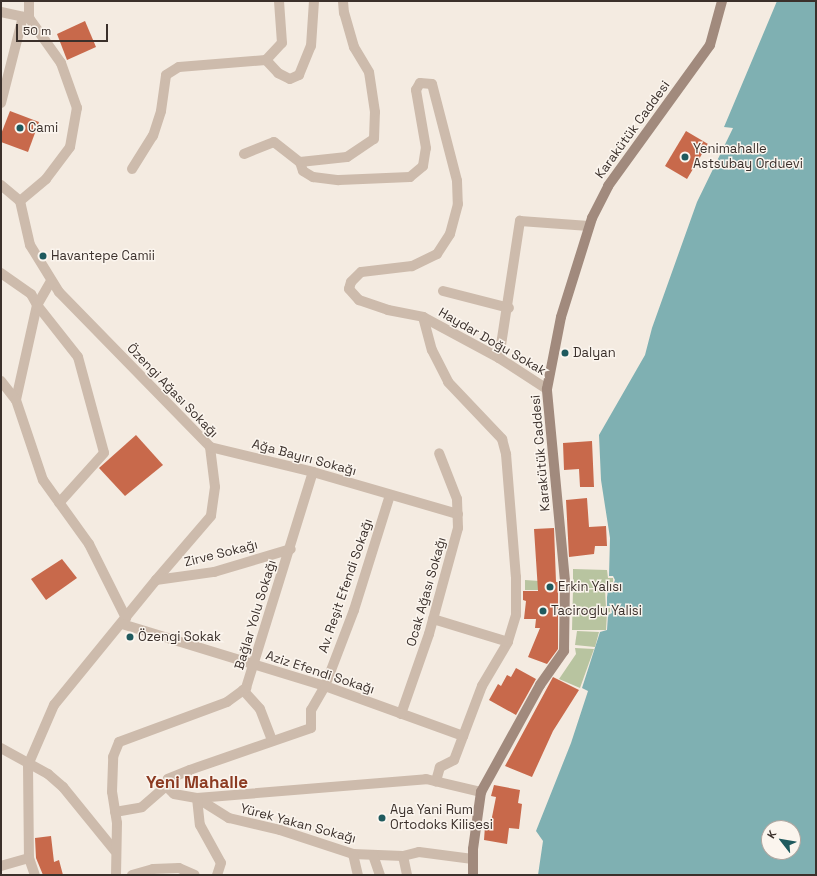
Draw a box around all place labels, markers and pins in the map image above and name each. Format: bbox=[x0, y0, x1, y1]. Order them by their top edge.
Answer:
place label: Cami bbox=[28, 120, 58, 136]
marker: Cami bbox=[15, 123, 25, 133]
place label: Yenimahalle Astsubay Orduevi bbox=[693, 142, 803, 173]
marker: Yenimahalle Astsubay Orduevi bbox=[680, 152, 690, 162]
place label: Havantepe Camii bbox=[51, 248, 155, 264]
marker: Havantepe Camii bbox=[38, 251, 48, 261]
place label: Dalyan bbox=[573, 345, 616, 361]
marker: Dalyan bbox=[560, 348, 570, 358]
place label: Erkin Yalısı bbox=[558, 579, 622, 595]
marker: Erkin Yalısı bbox=[545, 582, 555, 592]
place label: Taciroglu Yalisi bbox=[551, 603, 642, 619]
marker: Taciroglu Yalisi bbox=[538, 606, 548, 616]
place label: Özengi Sokak bbox=[138, 629, 221, 645]
marker: Özengi Sokak bbox=[125, 632, 135, 642]
place label: Aya Yani Rum Ortodoks Kilisesi bbox=[390, 803, 493, 834]
marker: Aya Yani Rum Ortodoks Kilisesi bbox=[377, 813, 387, 823]

